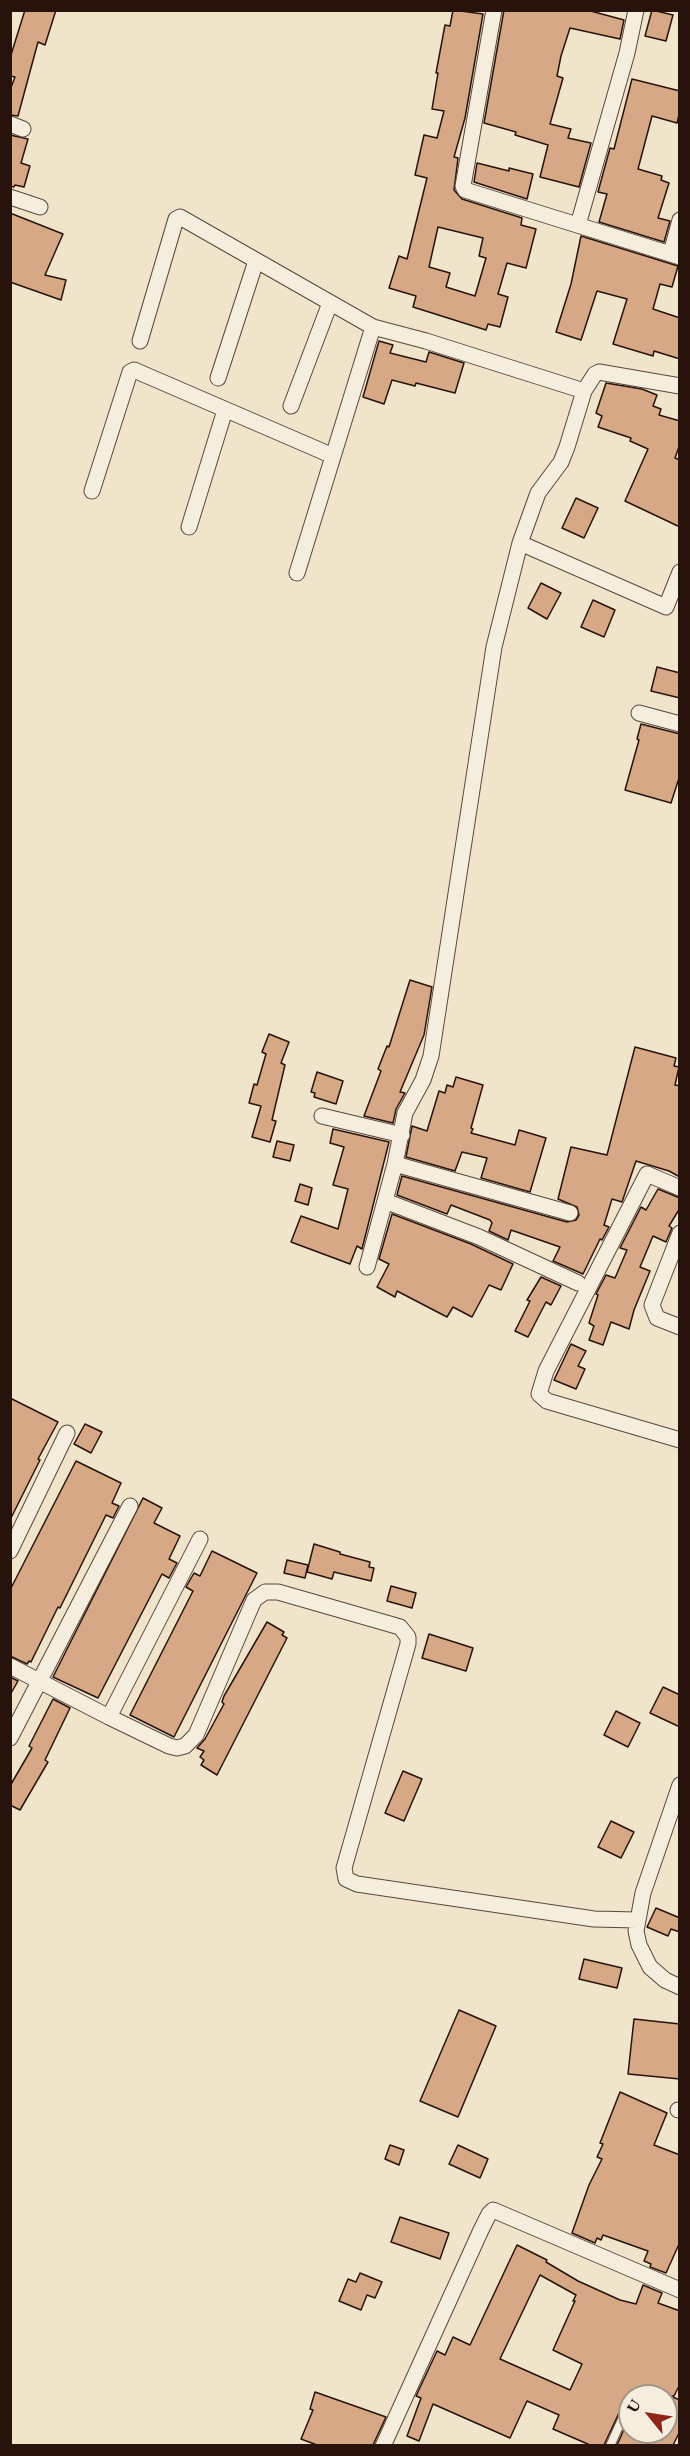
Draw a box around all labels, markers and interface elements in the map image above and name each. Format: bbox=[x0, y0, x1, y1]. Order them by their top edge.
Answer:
north arrow bbox=[618, 2384, 678, 2444]
text: U bbox=[622, 2395, 646, 2416]

